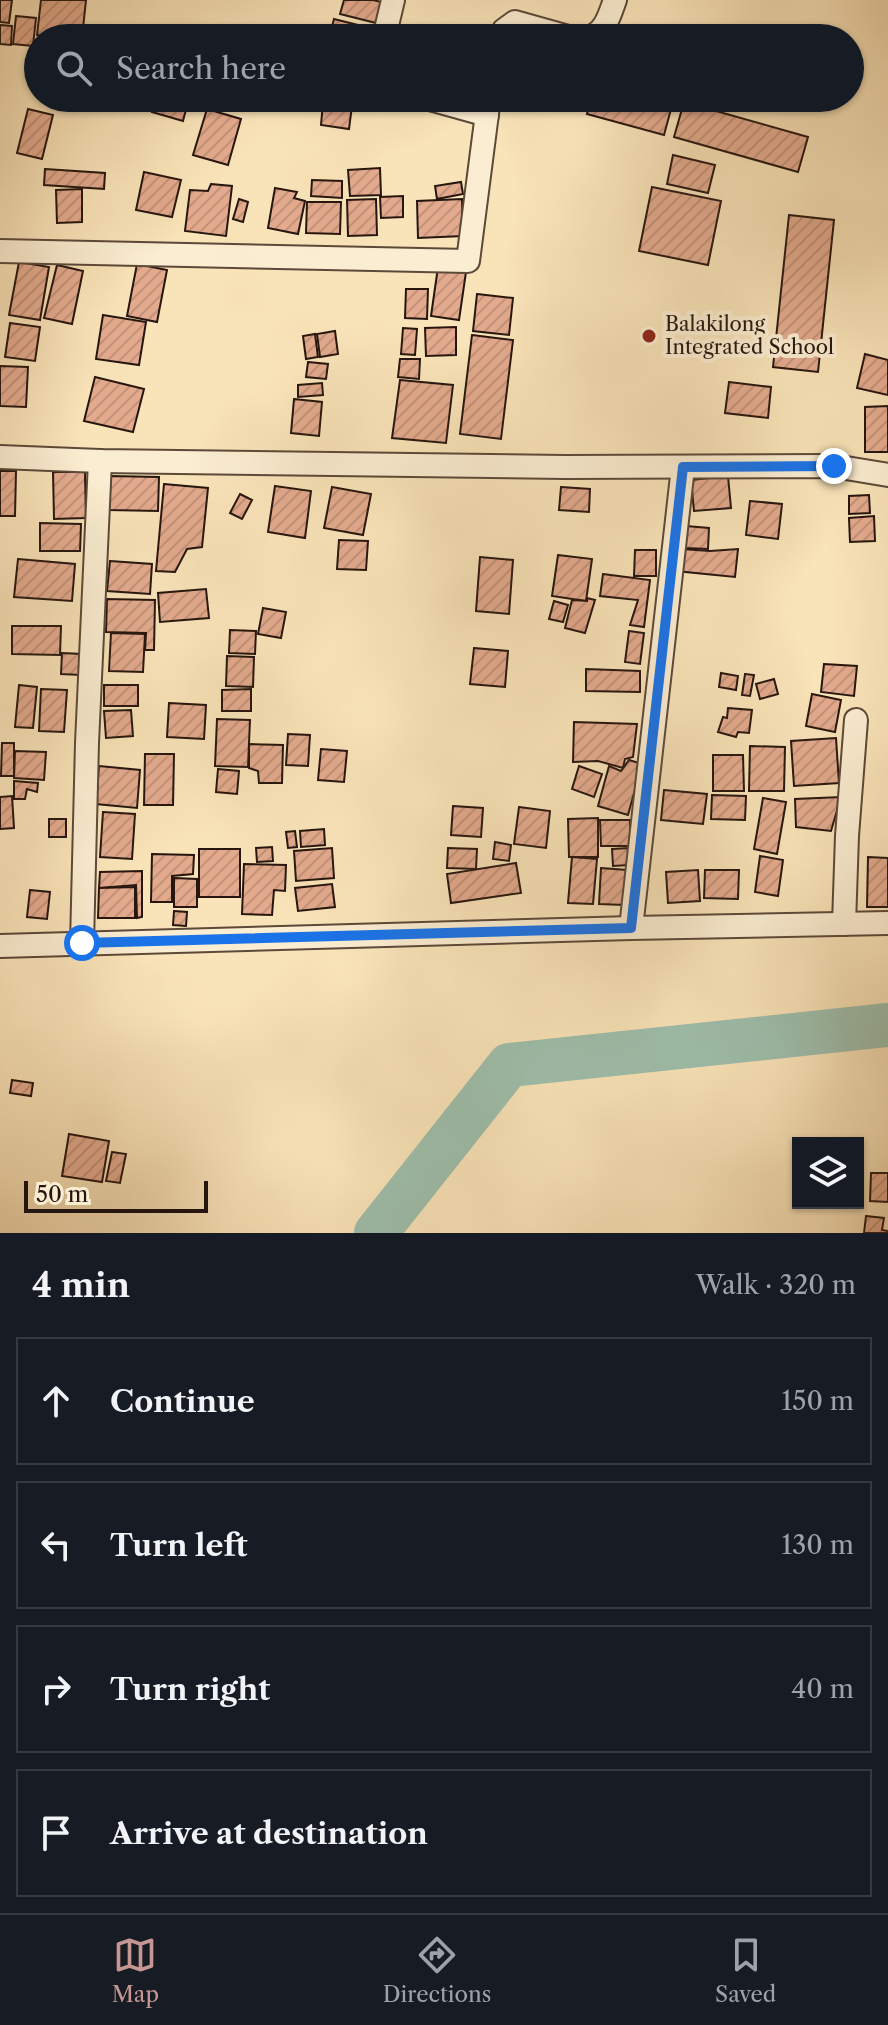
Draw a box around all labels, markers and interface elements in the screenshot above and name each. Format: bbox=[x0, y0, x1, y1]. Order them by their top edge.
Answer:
search box bbox=[24, 24, 864, 112]
icon: search bbox=[52, 46, 96, 90]
text: Search here bbox=[116, 50, 286, 87]
place label: Balakilong Integrated School bbox=[665, 312, 834, 359]
marker: Balakilong Integrated School bbox=[640, 327, 658, 345]
route end bbox=[816, 448, 852, 484]
route start bbox=[64, 925, 100, 961]
map controls bbox=[792, 1137, 864, 1209]
button: layers bbox=[792, 1137, 864, 1209]
scale bar bbox=[24, 1177, 208, 1213]
text: 50 m bbox=[36, 1181, 88, 1208]
text: 4 min bbox=[32, 1264, 130, 1306]
text: Walk · 320 m bbox=[696, 1269, 856, 1301]
icon: ahead bbox=[34, 1379, 78, 1423]
text: Continue bbox=[110, 1383, 255, 1420]
text: 150 m bbox=[781, 1385, 854, 1417]
icon: left bbox=[34, 1523, 78, 1567]
text: Turn left bbox=[110, 1527, 247, 1564]
text: 130 m bbox=[781, 1529, 854, 1561]
icon: right bbox=[34, 1667, 78, 1711]
text: Turn right bbox=[110, 1671, 270, 1708]
text: 40 m bbox=[791, 1673, 854, 1705]
icon: arrive bbox=[34, 1811, 78, 1855]
text: Arrive at destination bbox=[110, 1815, 428, 1852]
tab: Map bbox=[112, 1933, 159, 2008]
tab: Directions bbox=[383, 1933, 491, 2008]
tab: Saved bbox=[715, 1933, 776, 2008]

